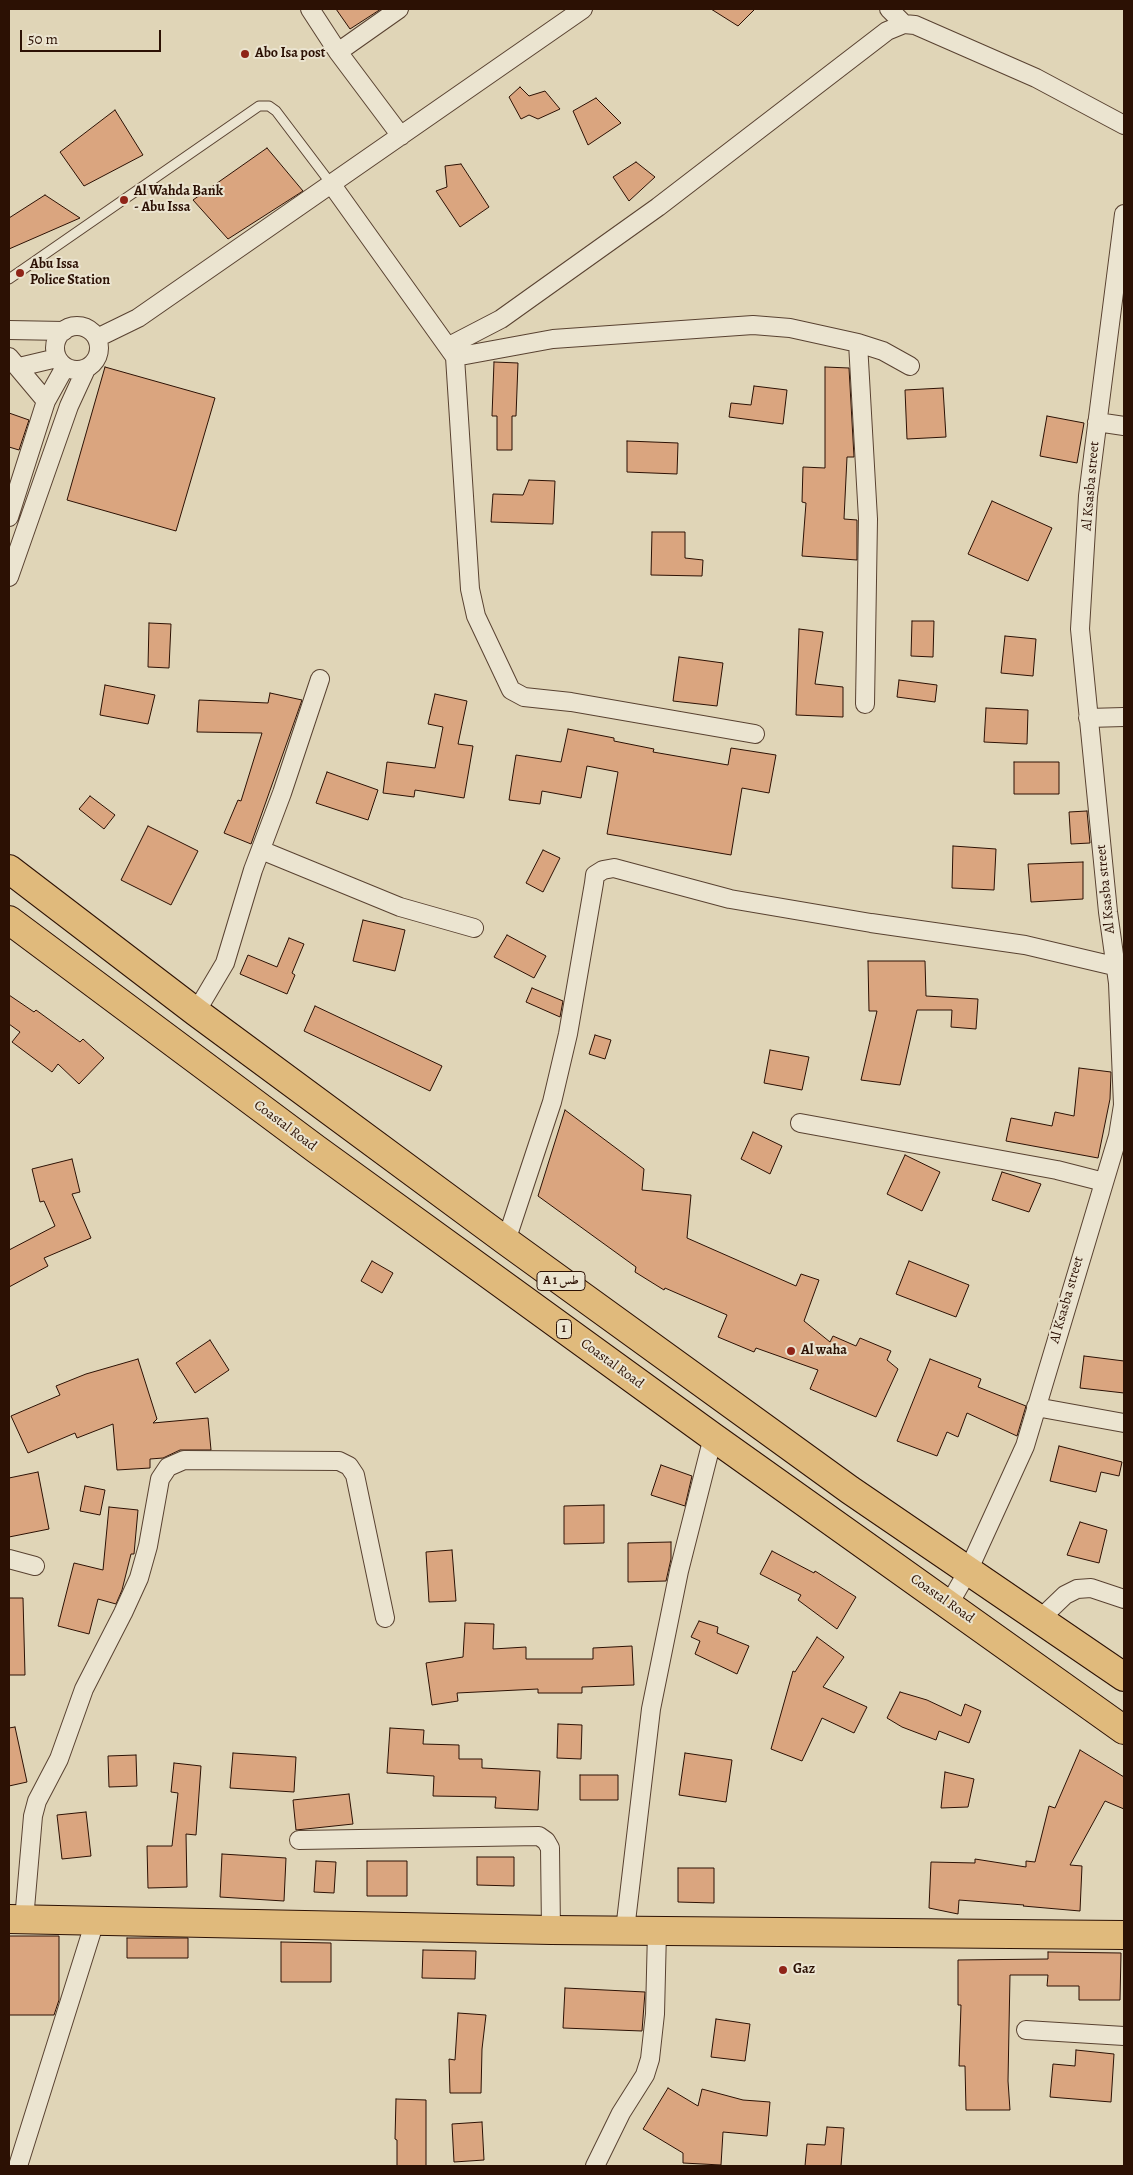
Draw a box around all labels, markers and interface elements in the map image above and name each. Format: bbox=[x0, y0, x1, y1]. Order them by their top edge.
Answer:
scale bar bbox=[22, 20, 164, 52]
text: 50 m bbox=[28, 29, 58, 49]
place label: Abo Isa post bbox=[255, 46, 325, 62]
marker: Abo Isa post bbox=[239, 48, 251, 60]
place label: Al Wahda Bank - Abu Issa bbox=[134, 184, 223, 216]
marker: Al Wahda Bank - Abu Issa bbox=[118, 194, 130, 206]
place label: Abu Issa Police Station bbox=[30, 257, 110, 290]
marker: Abu Issa Police Station bbox=[14, 267, 26, 279]
street label: Al Ksasba street bbox=[1079, 441, 1103, 531]
street label: Al Ksasba street bbox=[1093, 844, 1119, 934]
street label: Coastal Road bbox=[250, 1097, 320, 1155]
street label: Al Ksasba street bbox=[1047, 1255, 1087, 1345]
road number: A 1 طس bbox=[537, 1272, 585, 1290]
road number: 1 bbox=[556, 1320, 572, 1338]
street label: Coastal Road bbox=[577, 1335, 647, 1393]
place label: Al waha bbox=[801, 1343, 847, 1359]
marker: Al waha bbox=[785, 1345, 797, 1357]
street label: Coastal Road bbox=[907, 1571, 977, 1627]
place label: Gaz bbox=[793, 1962, 815, 1978]
marker: Gaz bbox=[777, 1964, 789, 1976]

